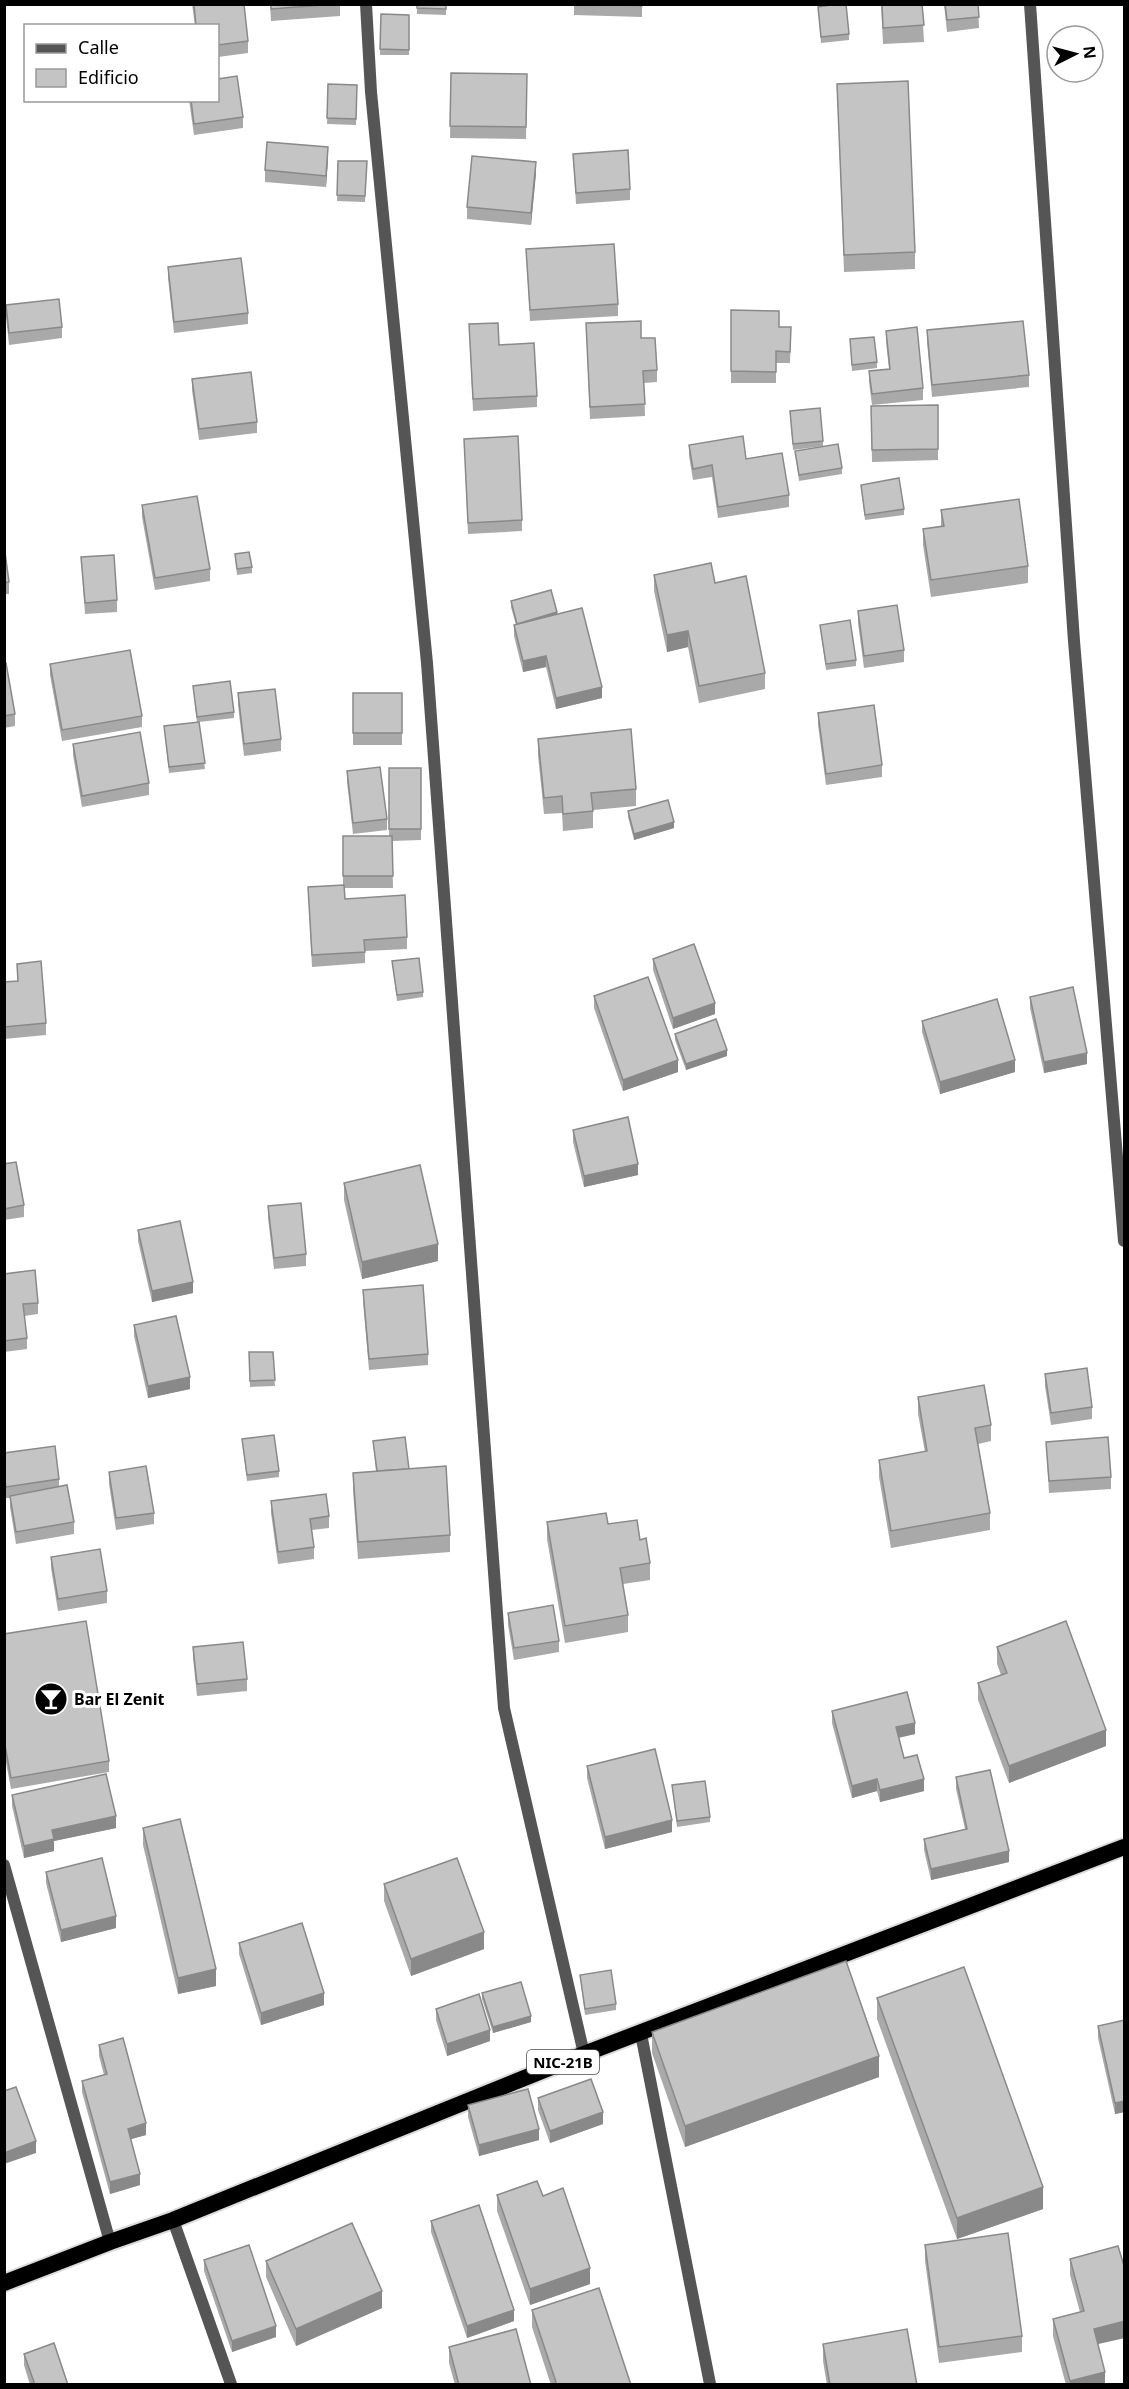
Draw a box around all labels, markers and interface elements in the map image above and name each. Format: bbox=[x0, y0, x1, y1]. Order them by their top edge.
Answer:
legend bbox=[24, 24, 219, 102]
north arrow bbox=[1045, 24, 1105, 84]
text: Calle bbox=[78, 35, 119, 59]
text: N bbox=[1078, 45, 1102, 60]
text: Edificio bbox=[78, 65, 139, 89]
bar icon: Bar El Zenit bbox=[33, 1681, 69, 1717]
place label: Bar El Zenit bbox=[74, 1688, 164, 1710]
road number: NIC-21B bbox=[527, 2050, 599, 2074]

